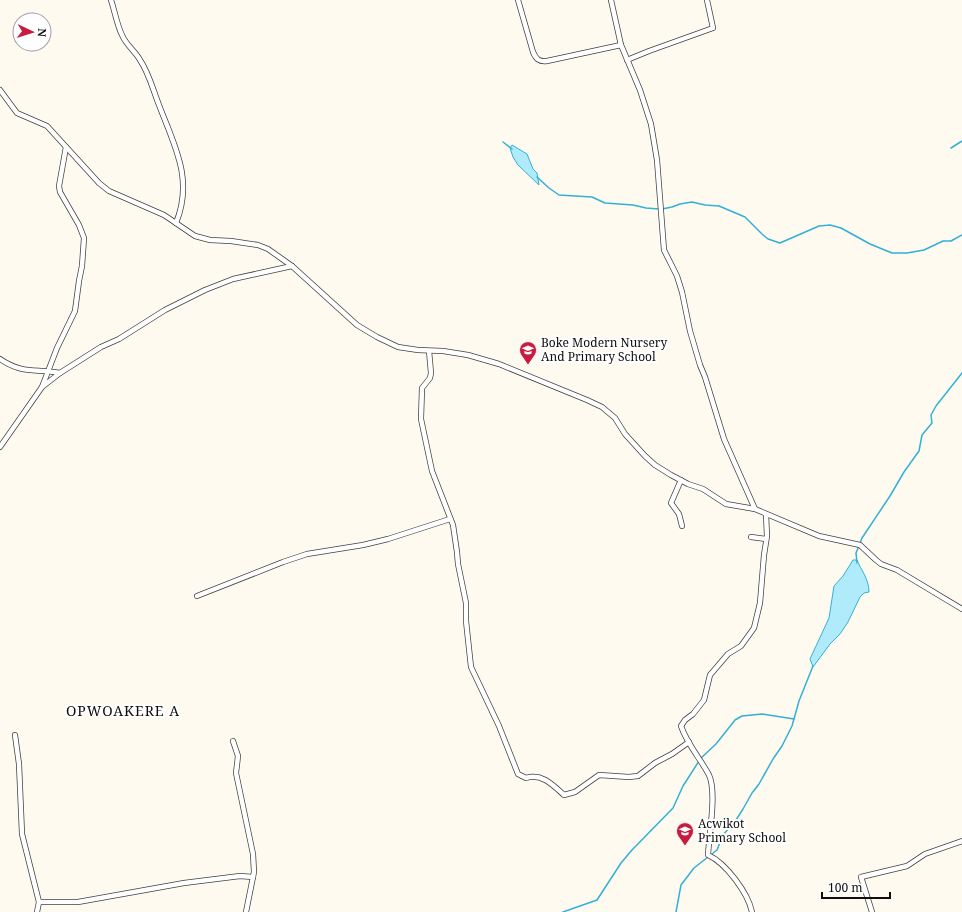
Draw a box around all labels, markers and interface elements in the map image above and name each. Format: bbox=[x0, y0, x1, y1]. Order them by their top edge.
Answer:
north arrow bbox=[12, 12, 52, 52]
text: N bbox=[35, 28, 50, 38]
place label: Boke Modern Nursery And Primary School bbox=[541, 334, 667, 365]
school or university icon: Boke Modern Nursery And Primary School bbox=[518, 340, 538, 365]
district label: OPWOAKERE A bbox=[66, 701, 180, 720]
place label: Acwikot Primary School bbox=[698, 815, 786, 846]
school or university icon: Acwikot Primary School bbox=[675, 821, 695, 846]
scale bar bbox=[822, 874, 890, 900]
text: 100 m bbox=[828, 879, 863, 896]

